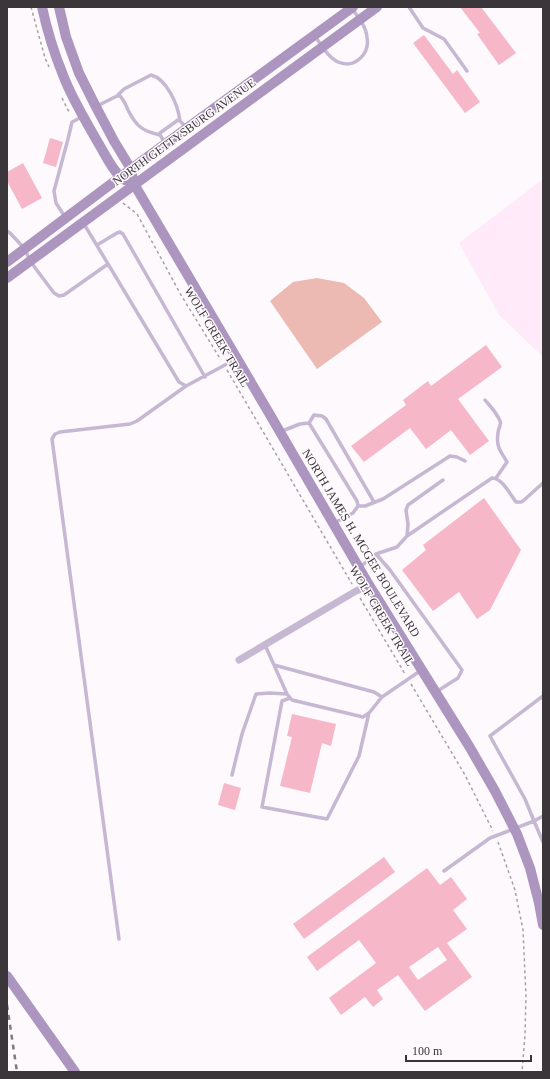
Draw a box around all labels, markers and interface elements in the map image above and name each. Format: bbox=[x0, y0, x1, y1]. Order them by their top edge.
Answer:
street label: NORTH GETTYSBURG AVENUE bbox=[110, 75, 258, 189]
street label: WOLF CREEK TRAIL bbox=[182, 284, 252, 390]
street label: NORTH JAMES H. MCGEE BOULEVARD bbox=[299, 446, 423, 640]
street label: WOLF CREEK TRAIL bbox=[347, 563, 417, 669]
scale bar bbox=[406, 1037, 531, 1063]
text: 100 m bbox=[412, 1044, 443, 1058]

